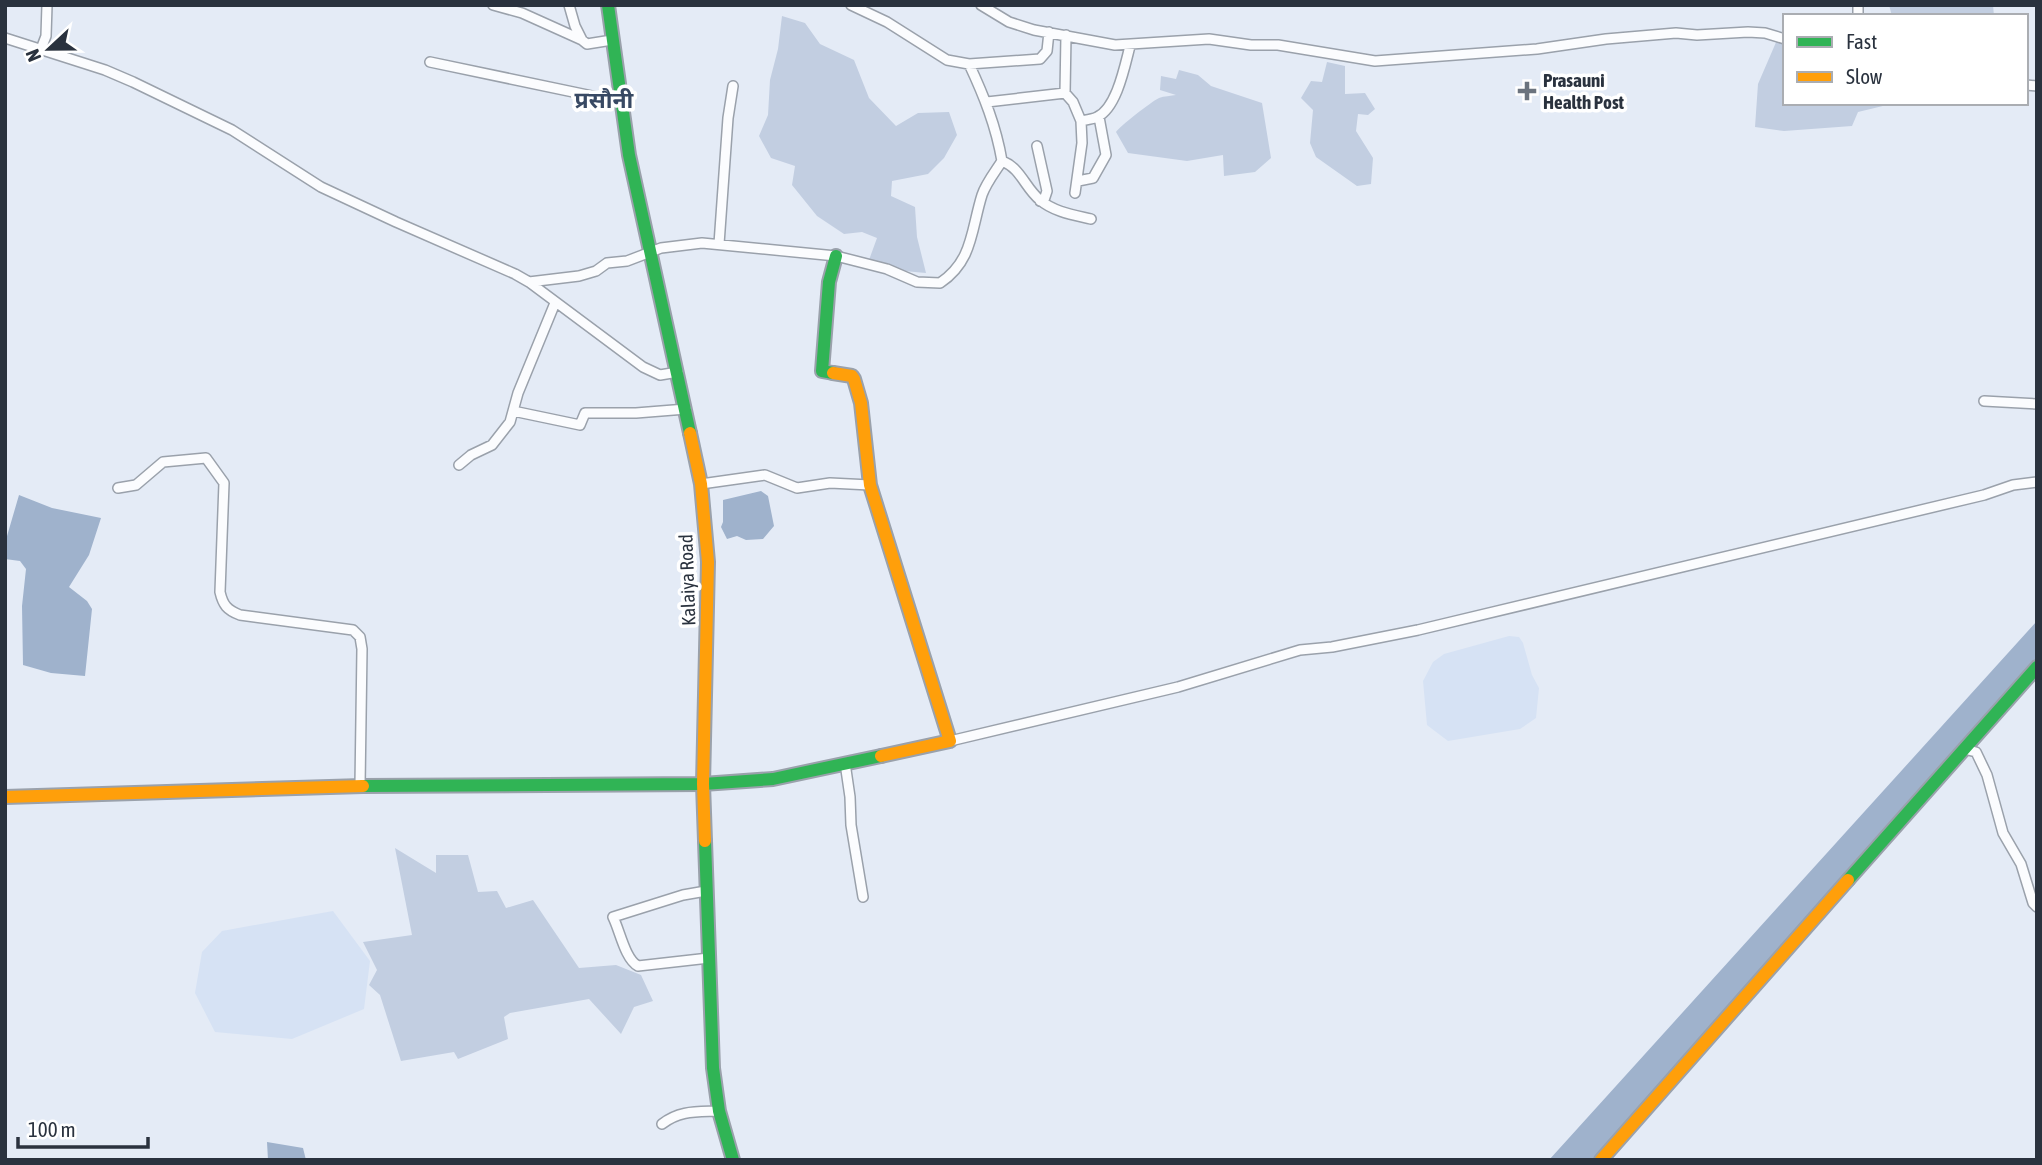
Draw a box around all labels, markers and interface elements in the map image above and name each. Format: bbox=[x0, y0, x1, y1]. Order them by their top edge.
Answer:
north arrow bbox=[14, 14, 84, 84]
legend bbox=[1783, 14, 2028, 105]
text: Fast bbox=[1846, 29, 1877, 53]
text: N bbox=[21, 46, 46, 65]
text: Slow bbox=[1846, 64, 1883, 88]
place label: Prasauni Health Post bbox=[1543, 69, 1625, 113]
marker: Prasauni Health Post bbox=[1517, 81, 1537, 101]
district label: प्रसौनी bbox=[575, 87, 635, 113]
street label: Kalaiya Road bbox=[674, 534, 700, 626]
scale bar bbox=[18, 1106, 147, 1150]
text: 100 m bbox=[28, 1117, 76, 1141]

